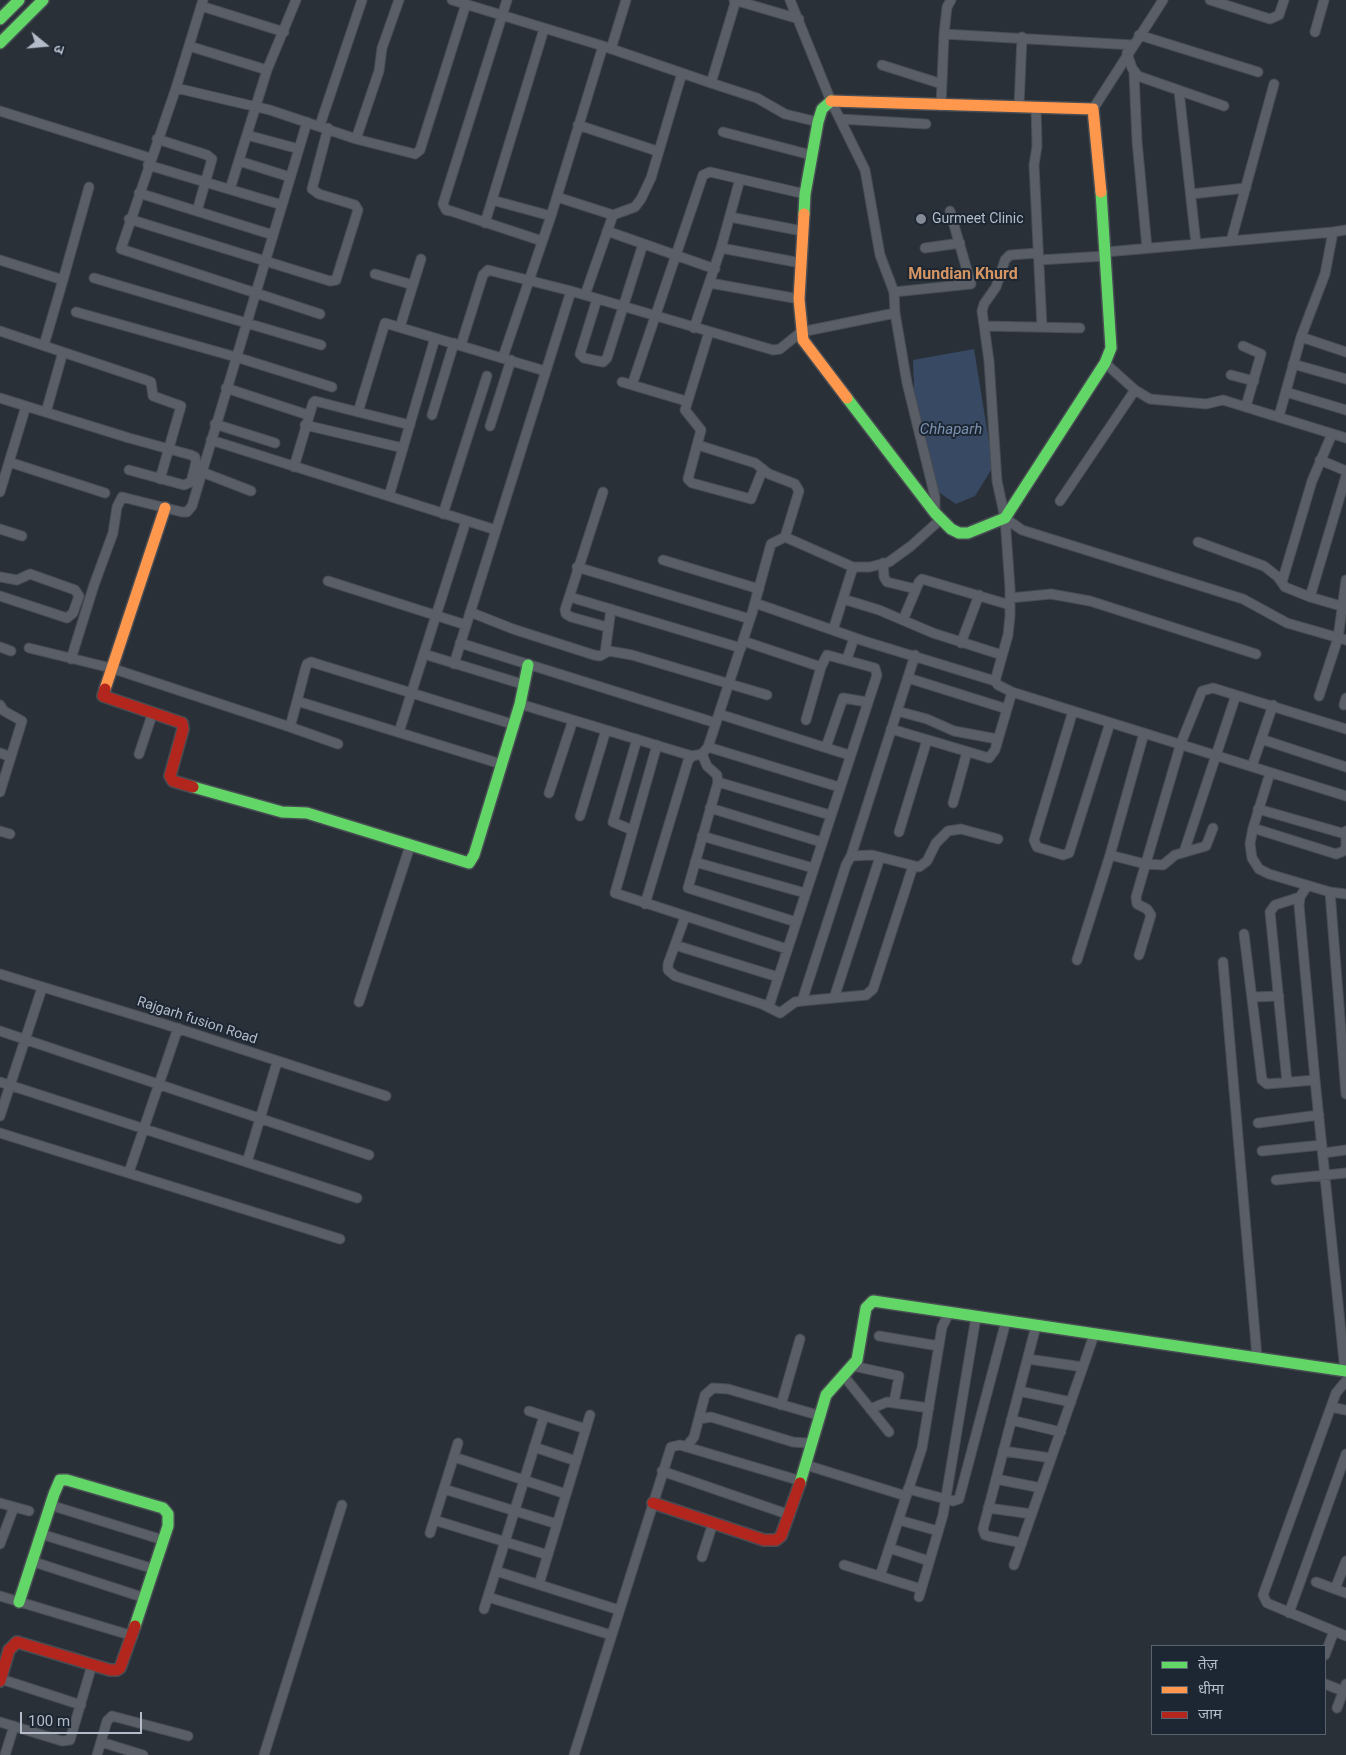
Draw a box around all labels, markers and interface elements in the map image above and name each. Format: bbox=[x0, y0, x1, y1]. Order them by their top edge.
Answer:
north arrow bbox=[20, 20, 70, 70]
text: उ bbox=[50, 43, 68, 56]
place label: Gurmeet Clinic bbox=[932, 211, 1024, 227]
marker: Gurmeet Clinic bbox=[914, 212, 928, 226]
district label: Mundian Khurd bbox=[908, 265, 1018, 285]
water label: Chhaparh bbox=[920, 421, 982, 439]
street label: Rajgarh fusion Road bbox=[135, 994, 259, 1048]
legend bbox=[1151, 1645, 1326, 1735]
text: तेज़ bbox=[1198, 1655, 1218, 1673]
text: धीमा bbox=[1198, 1680, 1224, 1698]
scale bar bbox=[22, 1702, 145, 1734]
text: जाम bbox=[1198, 1705, 1222, 1723]
text: 100 m bbox=[28, 1712, 70, 1730]

